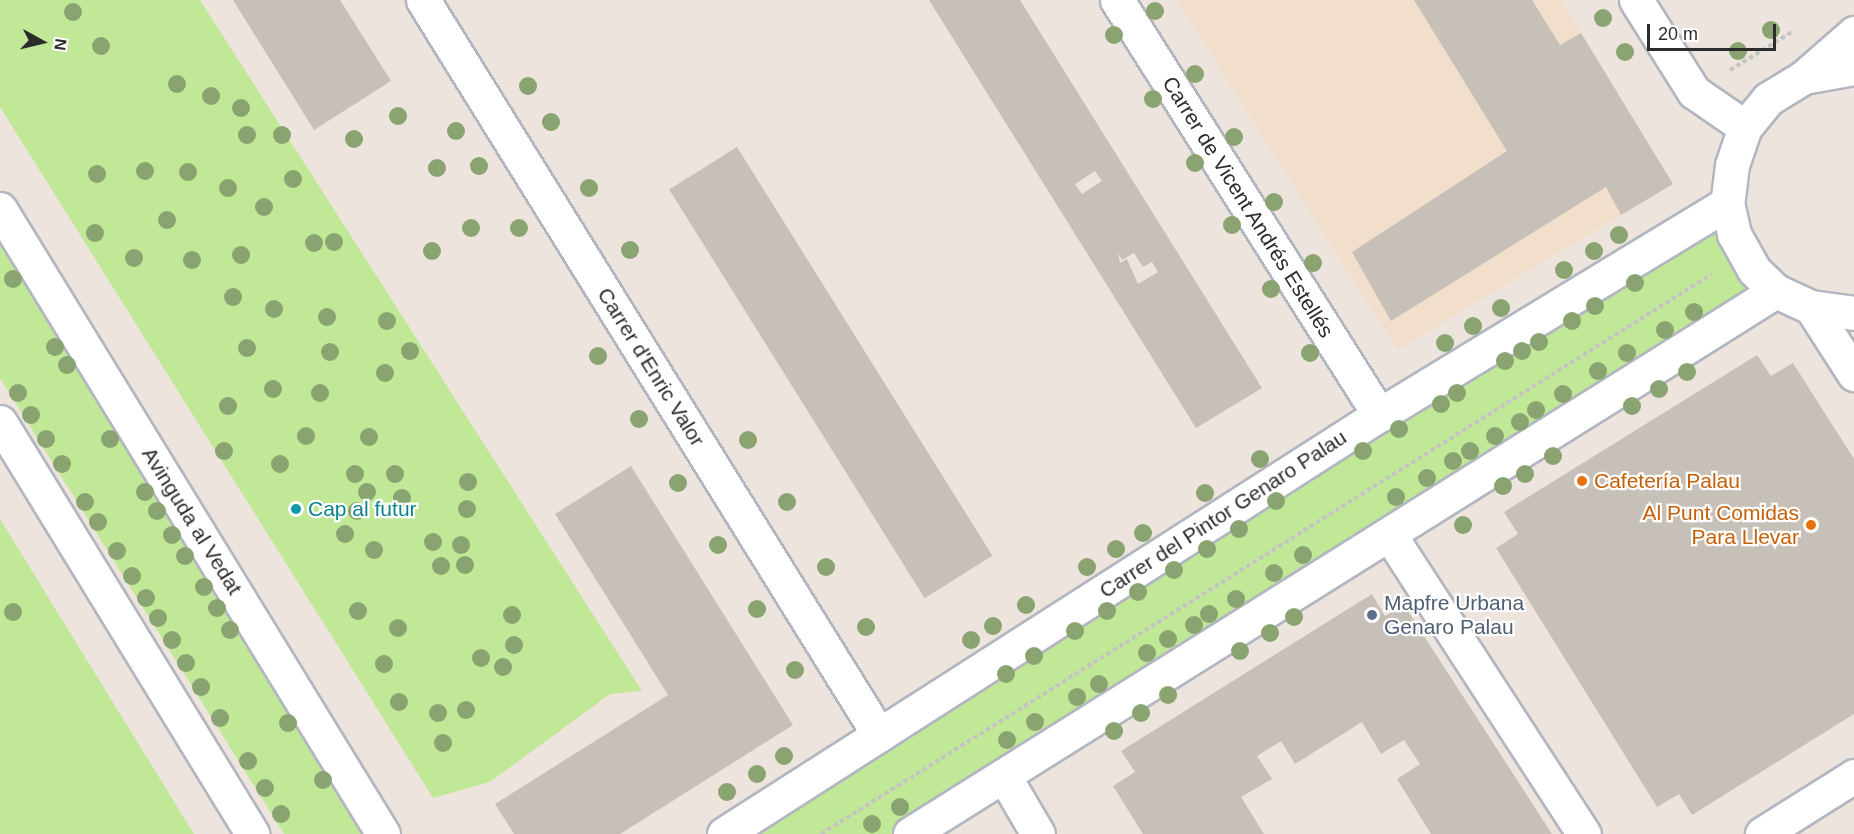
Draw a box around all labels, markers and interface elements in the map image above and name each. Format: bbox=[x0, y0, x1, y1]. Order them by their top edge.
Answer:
north arrow bbox=[12, 12, 72, 72]
scale bar bbox=[1650, 12, 1779, 50]
text: 20 m bbox=[1658, 24, 1698, 44]
text: N bbox=[51, 38, 70, 51]
street label: Carrer de Vicent Andrés Estellés bbox=[1157, 71, 1339, 343]
street label: Carrer d'Enric Valor bbox=[592, 283, 710, 451]
street label: Carrer del Pintor Genaro Palau bbox=[1095, 425, 1351, 603]
street label: Avinguda al Vedat bbox=[137, 443, 247, 599]
place label: Cafetería Palau bbox=[1594, 468, 1740, 494]
marker: Cafetería Palau bbox=[1575, 474, 1589, 488]
place label: Cap al futur bbox=[308, 496, 417, 522]
place label: Al Punt Comidas Para Llevar bbox=[1643, 500, 1799, 550]
marker: Cap al futur bbox=[289, 502, 303, 516]
marker: Al Punt Comidas Para Llevar bbox=[1804, 518, 1818, 532]
place label: Mapfre Urbana Genaro Palau bbox=[1384, 590, 1524, 640]
marker: Mapfre Urbana Genaro Palau bbox=[1365, 608, 1379, 622]

